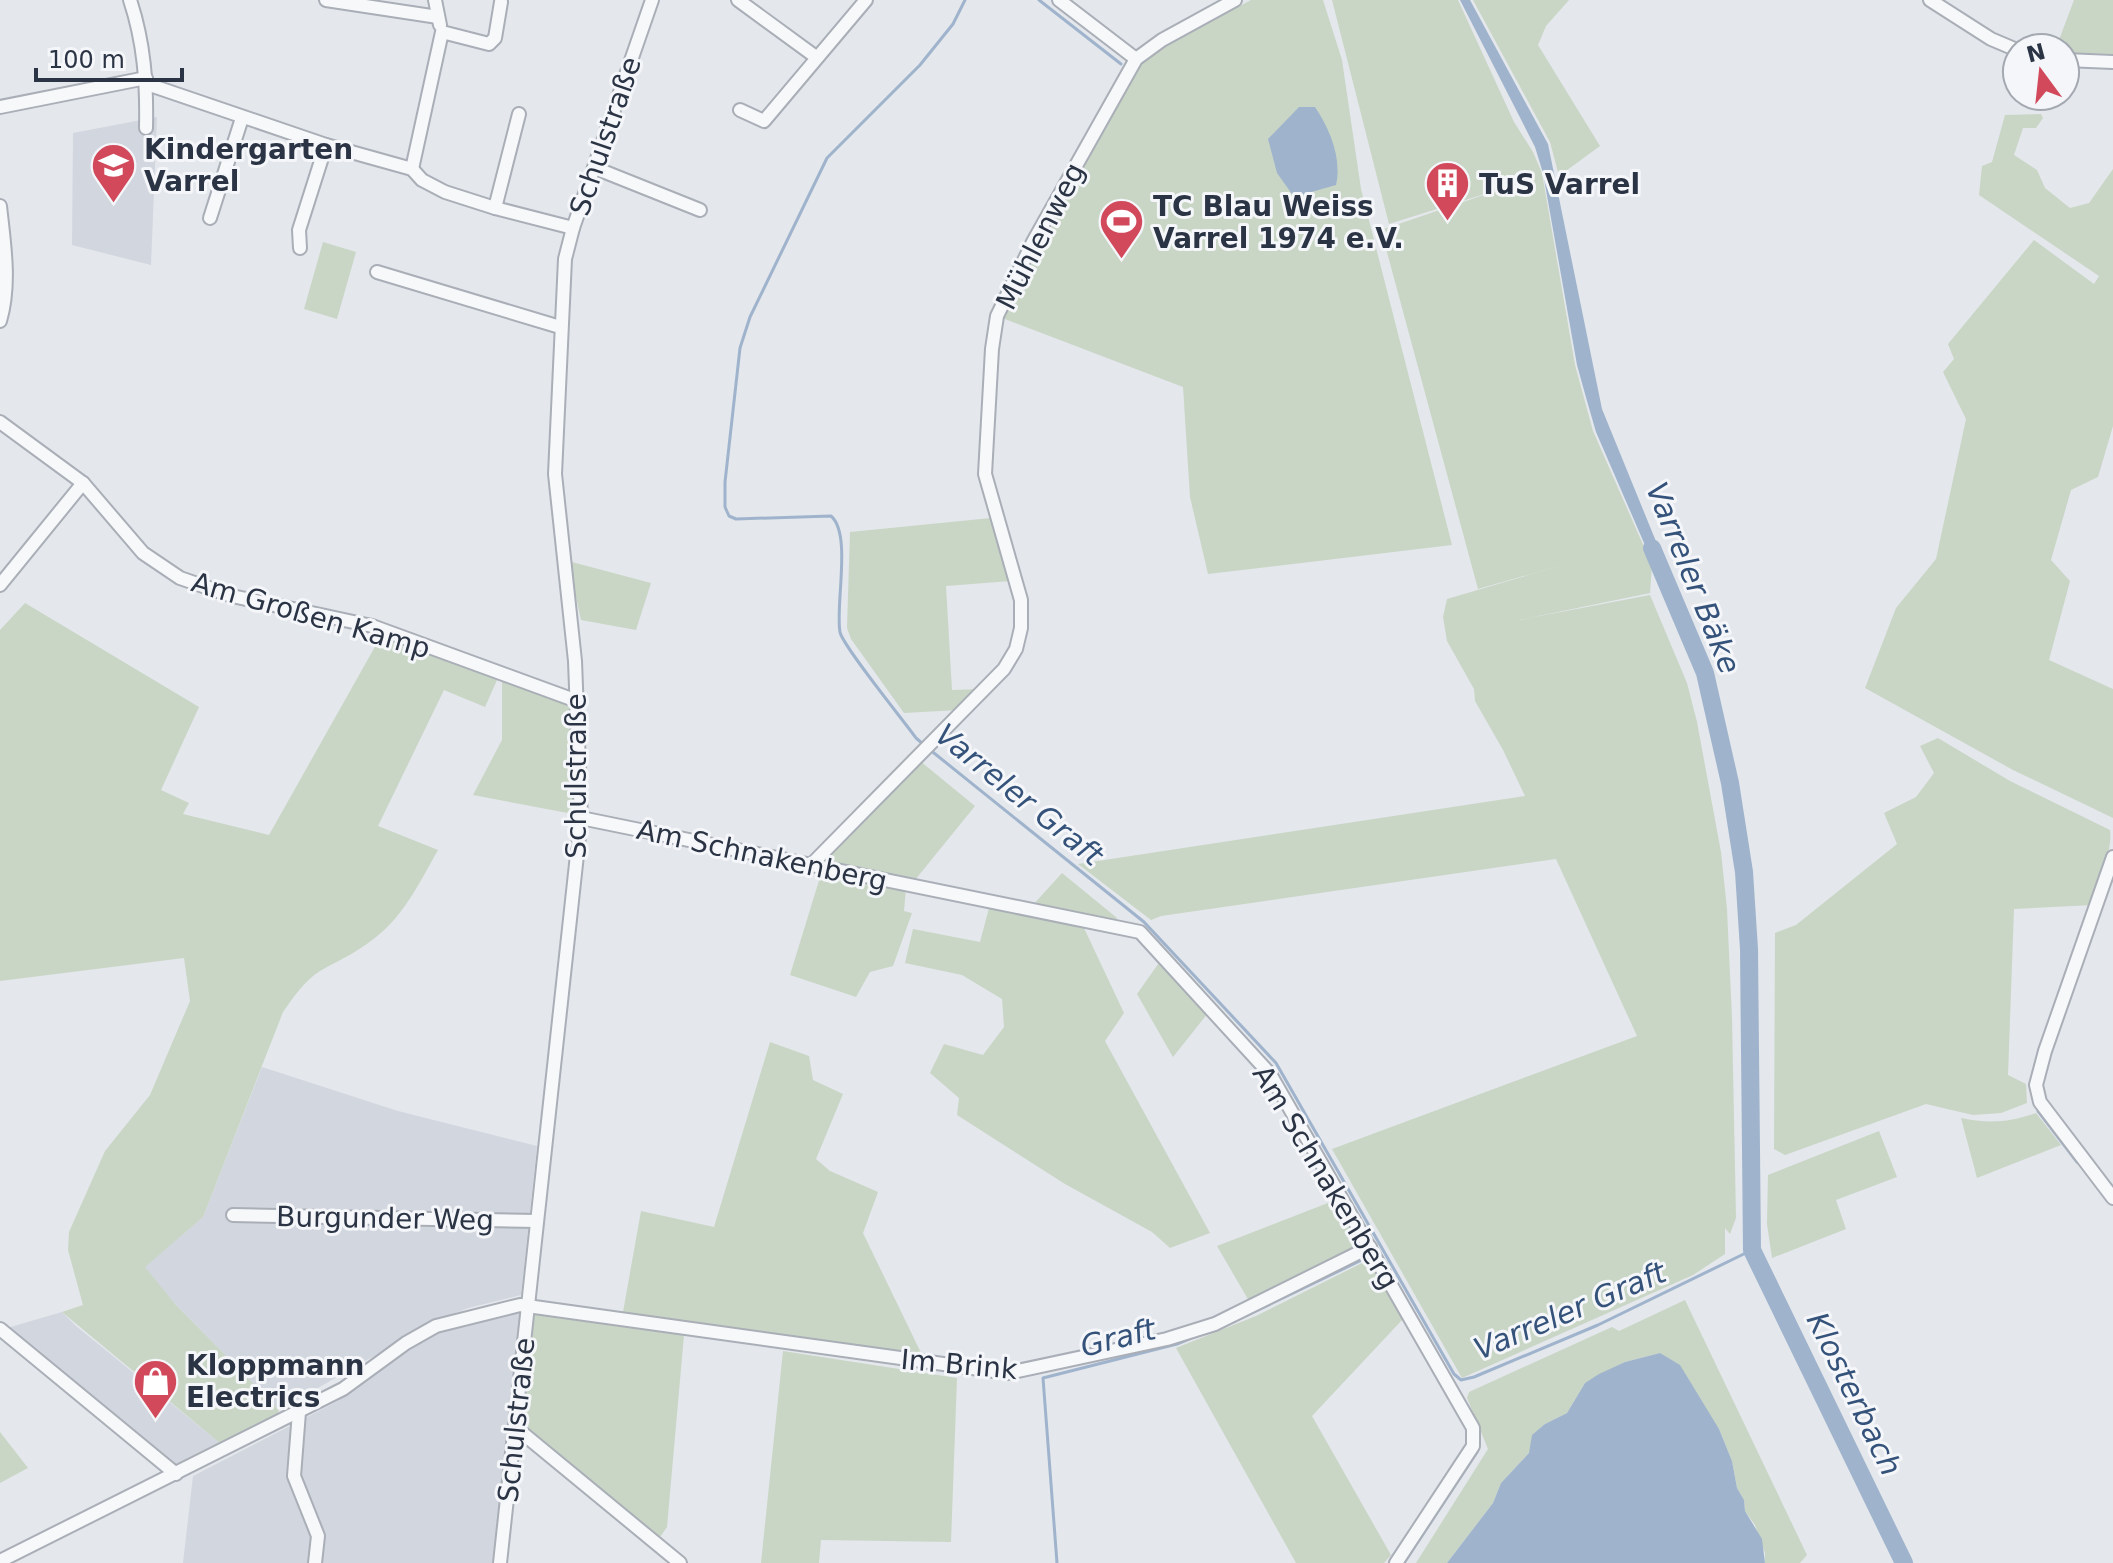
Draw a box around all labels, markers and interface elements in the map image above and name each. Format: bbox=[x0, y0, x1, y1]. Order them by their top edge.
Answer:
scale bar bbox=[36, 32, 182, 82]
north arrow bbox=[2001, 32, 2081, 112]
text: N bbox=[2024, 39, 2048, 68]
text: 100 m bbox=[48, 46, 125, 74]
street label: Schulstraße bbox=[563, 53, 648, 220]
place label: Kindergarten Varrel bbox=[144, 133, 353, 198]
school or university icon: Kindergarten Varrel bbox=[89, 141, 137, 204]
street label: Mühlenweg bbox=[989, 157, 1092, 315]
building icon: TuS Varrel bbox=[1424, 160, 1472, 223]
place label: TuS Varrel bbox=[1479, 168, 1640, 201]
place label: TC Blau Weiss Varrel 1974 e.V. bbox=[1153, 190, 1404, 255]
sports icon: TC Blau Weiss Varrel 1974 e.V. bbox=[1098, 198, 1146, 261]
water label: Varreler Bäke bbox=[1639, 477, 1748, 679]
street label: Am Großen Kamp bbox=[188, 566, 434, 665]
street label: Schulstraße bbox=[560, 693, 593, 859]
water label: Varreler Graft bbox=[929, 716, 1111, 874]
street label: Am Schnakenberg bbox=[634, 813, 890, 898]
street label: Am Schnakenberg bbox=[1246, 1059, 1405, 1295]
street label: Burgunder Weg bbox=[276, 1200, 494, 1237]
water label: Varreler Graft bbox=[1469, 1254, 1672, 1367]
water label: Klosterbach bbox=[1800, 1306, 1909, 1481]
water label: Graft bbox=[1077, 1311, 1160, 1364]
street label: Schulstraße bbox=[491, 1336, 542, 1504]
street label: Im Brink bbox=[899, 1343, 1019, 1386]
place label: Kloppmann Electrics bbox=[186, 1349, 365, 1414]
shop icon: Kloppmann Electrics bbox=[131, 1357, 179, 1420]

